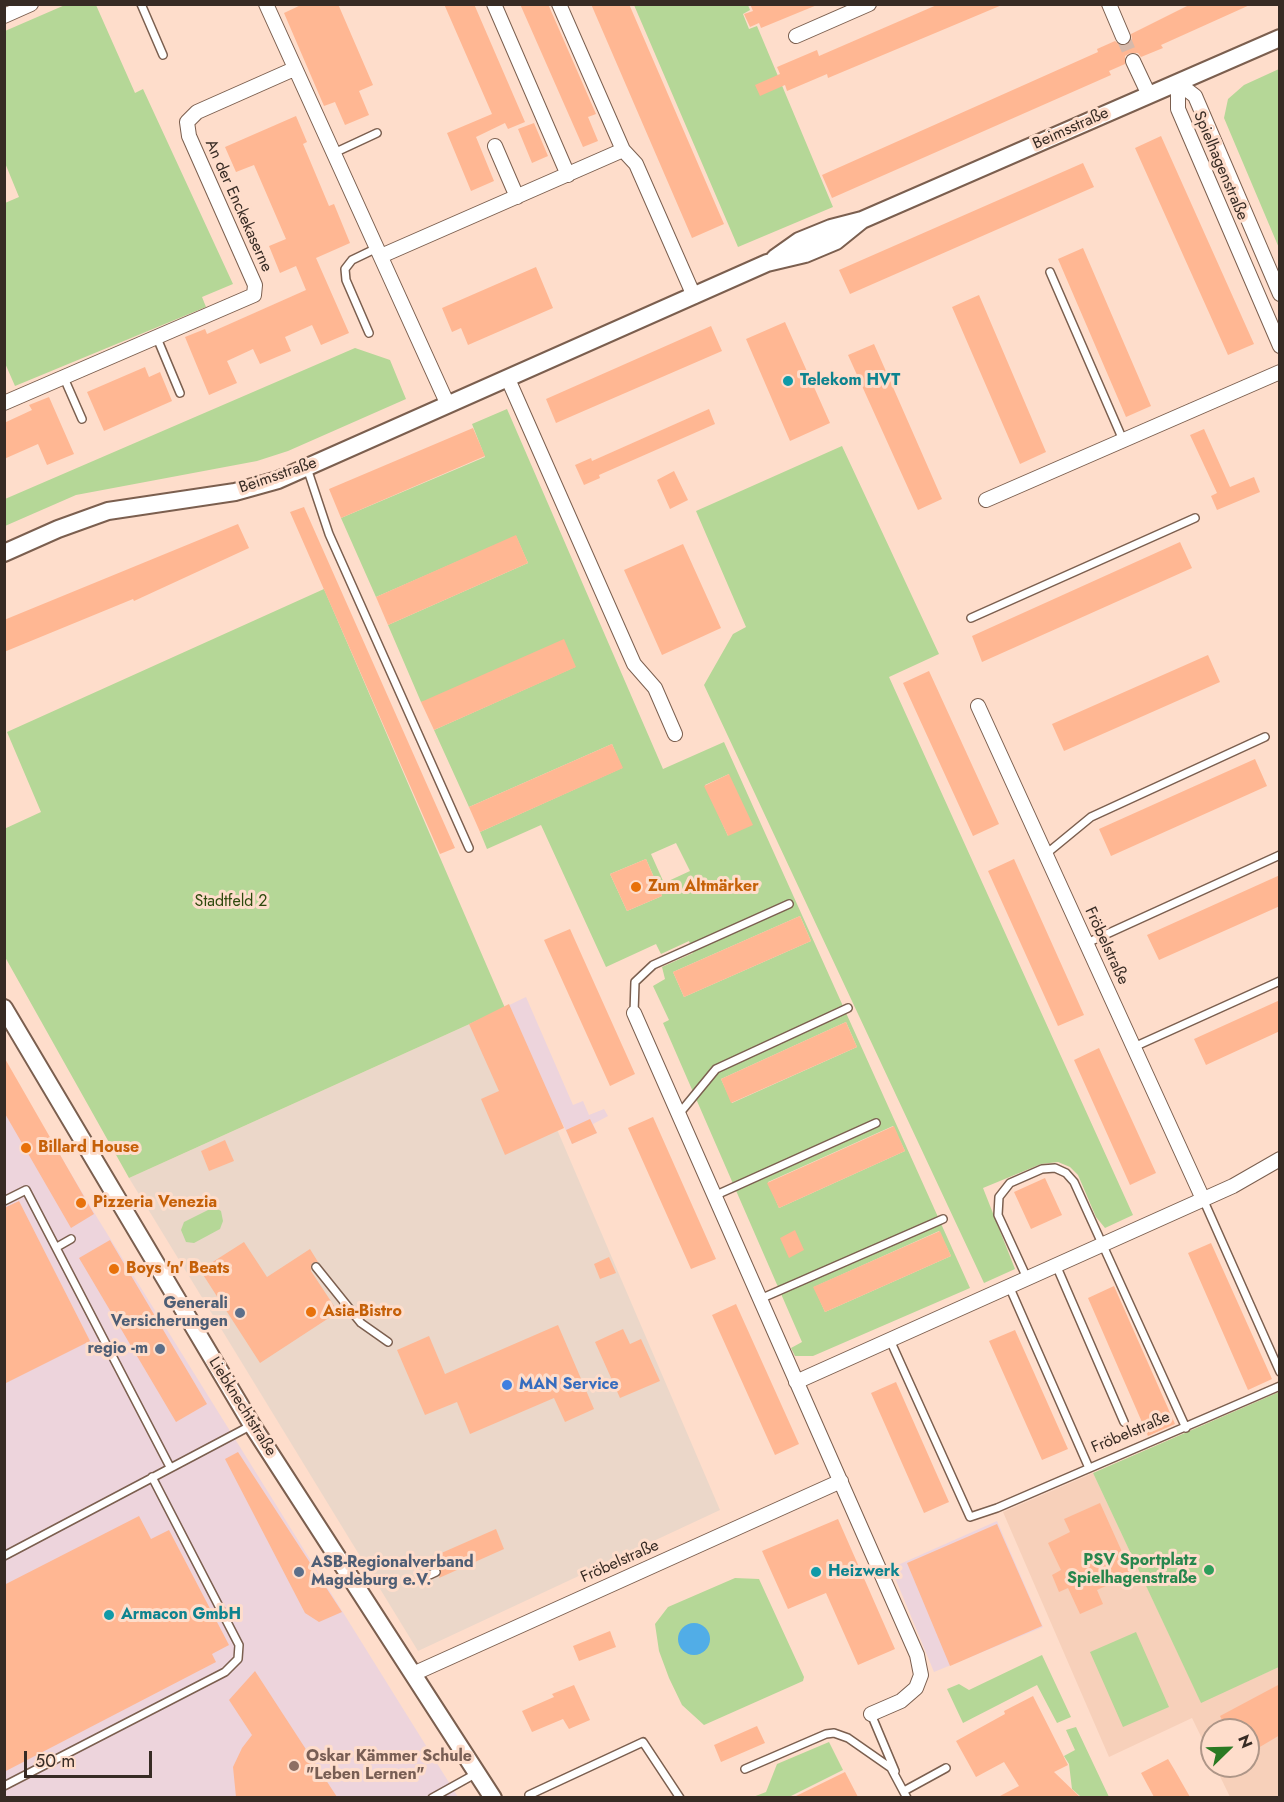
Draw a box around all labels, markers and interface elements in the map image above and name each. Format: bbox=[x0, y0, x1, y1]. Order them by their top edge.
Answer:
street label: Beimsstraße bbox=[1030, 104, 1112, 154]
street label: Spielhagenstraße bbox=[1188, 109, 1252, 223]
street label: An der Enckekaserne bbox=[200, 137, 276, 275]
place label: Telekom HVT bbox=[800, 371, 900, 391]
marker: Telekom HVT bbox=[781, 374, 795, 388]
street label: Beimsstraße bbox=[237, 454, 319, 498]
place label: Zum Altmärker bbox=[648, 877, 759, 897]
marker: Zum Altmärker bbox=[629, 880, 643, 894]
park label: Stadtfeld 2 bbox=[195, 892, 267, 912]
street label: Fröbelstraße bbox=[1080, 904, 1132, 988]
place label: Billard House bbox=[38, 1138, 139, 1158]
marker: Billard House bbox=[19, 1141, 33, 1155]
place label: Pizzeria Venezia bbox=[93, 1193, 217, 1213]
marker: Pizzeria Venezia bbox=[74, 1196, 88, 1210]
place label: Boys 'n' Beats bbox=[126, 1259, 230, 1279]
marker: Boys 'n' Beats bbox=[107, 1262, 121, 1276]
place label: Generali Versicherungen bbox=[111, 1294, 228, 1332]
place label: Asia-Bistro bbox=[323, 1302, 402, 1322]
marker: Asia-Bistro bbox=[304, 1305, 318, 1319]
marker: Generali Versicherungen bbox=[233, 1306, 247, 1320]
place label: regio -m bbox=[87, 1339, 148, 1359]
marker: regio -m bbox=[153, 1342, 167, 1356]
street label: Liebknechtstraße bbox=[204, 1354, 280, 1460]
place label: MAN Service bbox=[519, 1375, 619, 1395]
marker: MAN Service bbox=[500, 1378, 514, 1392]
street label: Fröbelstraße bbox=[1089, 1408, 1173, 1458]
street label: Fröbelstraße bbox=[578, 1536, 662, 1588]
place label: PSV Sportplatz Spielhagenstraße bbox=[1067, 1551, 1197, 1589]
place label: ASB-Regionalverband Magdeburg e.V. bbox=[311, 1553, 474, 1591]
place label: Heizwerk bbox=[828, 1562, 900, 1582]
marker: PSV Sportplatz Spielhagenstraße bbox=[1202, 1563, 1216, 1577]
marker: ASB-Regionalverband Magdeburg e.V. bbox=[292, 1565, 306, 1579]
marker: Heizwerk bbox=[809, 1565, 823, 1579]
place label: Armacon GmbH bbox=[121, 1605, 241, 1625]
marker: Armacon GmbH bbox=[102, 1608, 116, 1622]
north arrow bbox=[1200, 1718, 1260, 1778]
text: N bbox=[1232, 1731, 1258, 1752]
scale bar bbox=[27, 1739, 154, 1777]
place label: Oskar Kämmer Schule "Leben Lernen" bbox=[306, 1747, 472, 1785]
text: 50 m bbox=[35, 1748, 75, 1774]
marker: Oskar Kämmer Schule "Leben Lernen" bbox=[287, 1759, 301, 1773]

